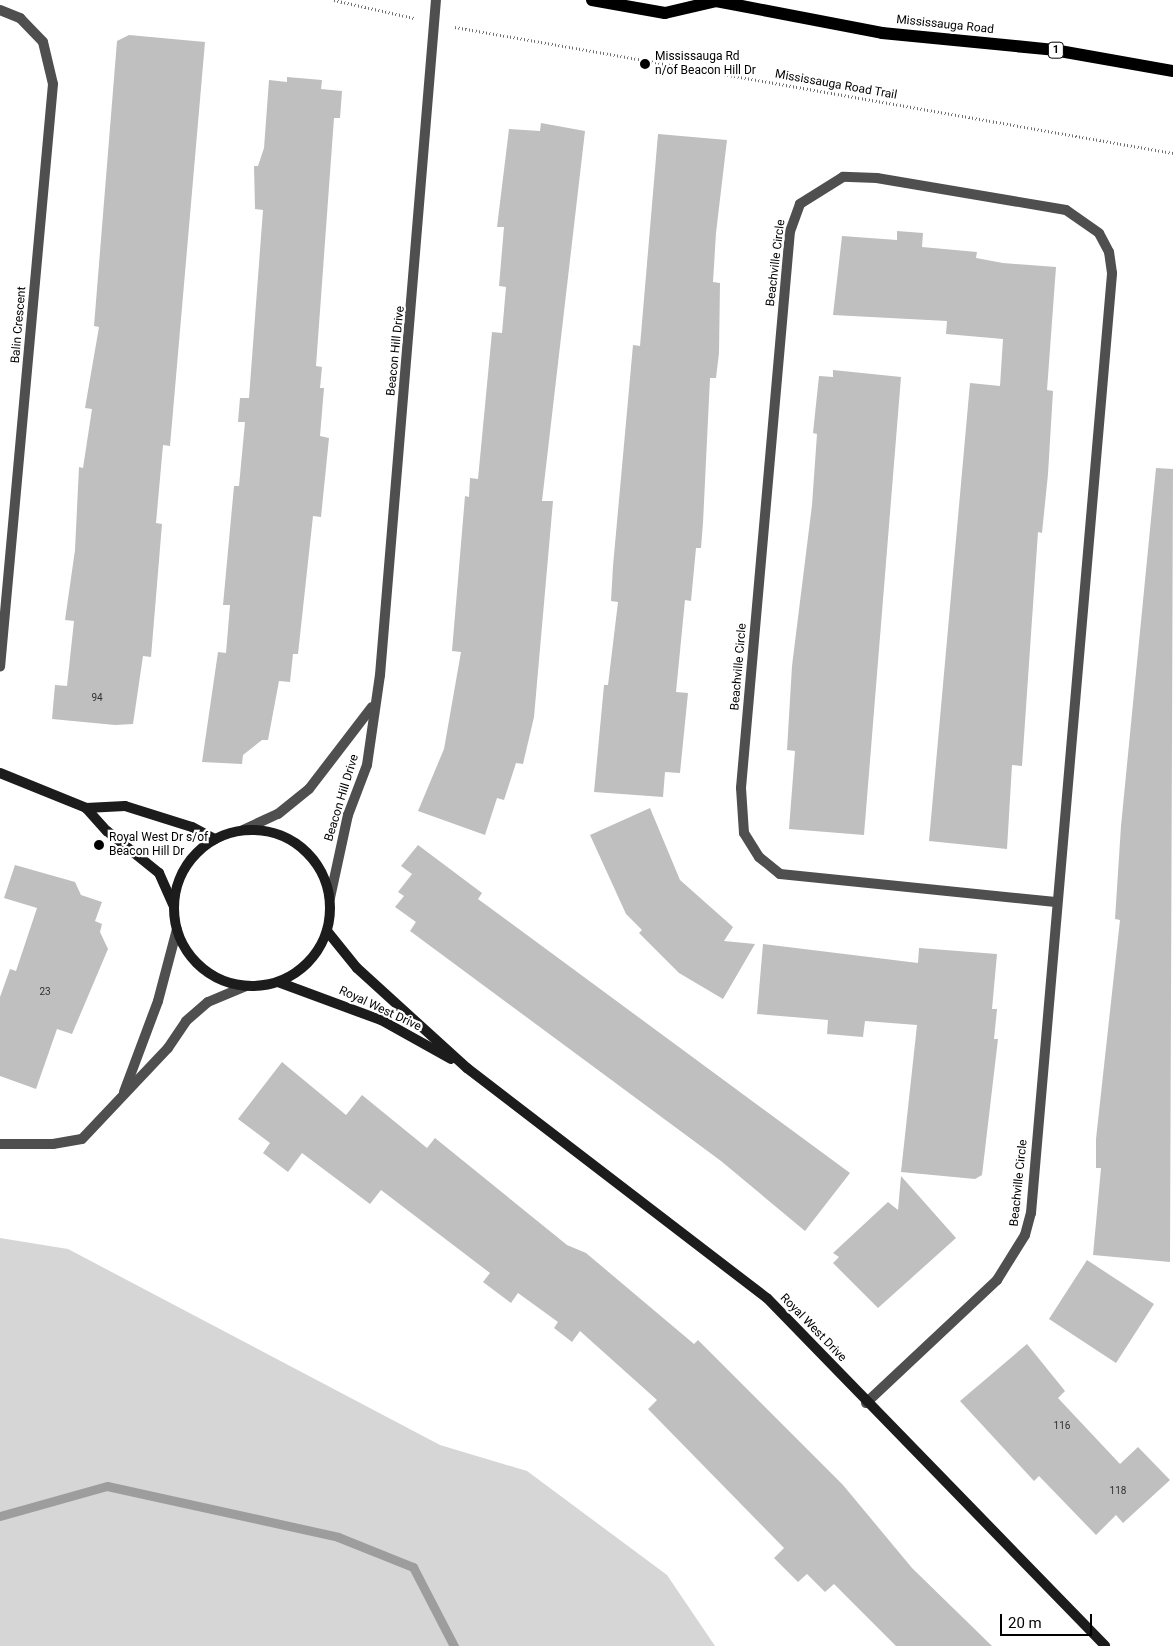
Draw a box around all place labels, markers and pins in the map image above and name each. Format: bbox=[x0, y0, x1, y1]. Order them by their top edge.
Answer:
place label: Mississauga Rd n/of Beacon Hill Dr bbox=[655, 50, 756, 78]
marker: Mississauga Rd n/of Beacon Hill Dr bbox=[639, 58, 651, 70]
place label: Royal West Dr s/of Beacon Hill Dr bbox=[109, 831, 208, 859]
marker: Royal West Dr s/of Beacon Hill Dr bbox=[93, 839, 105, 851]

